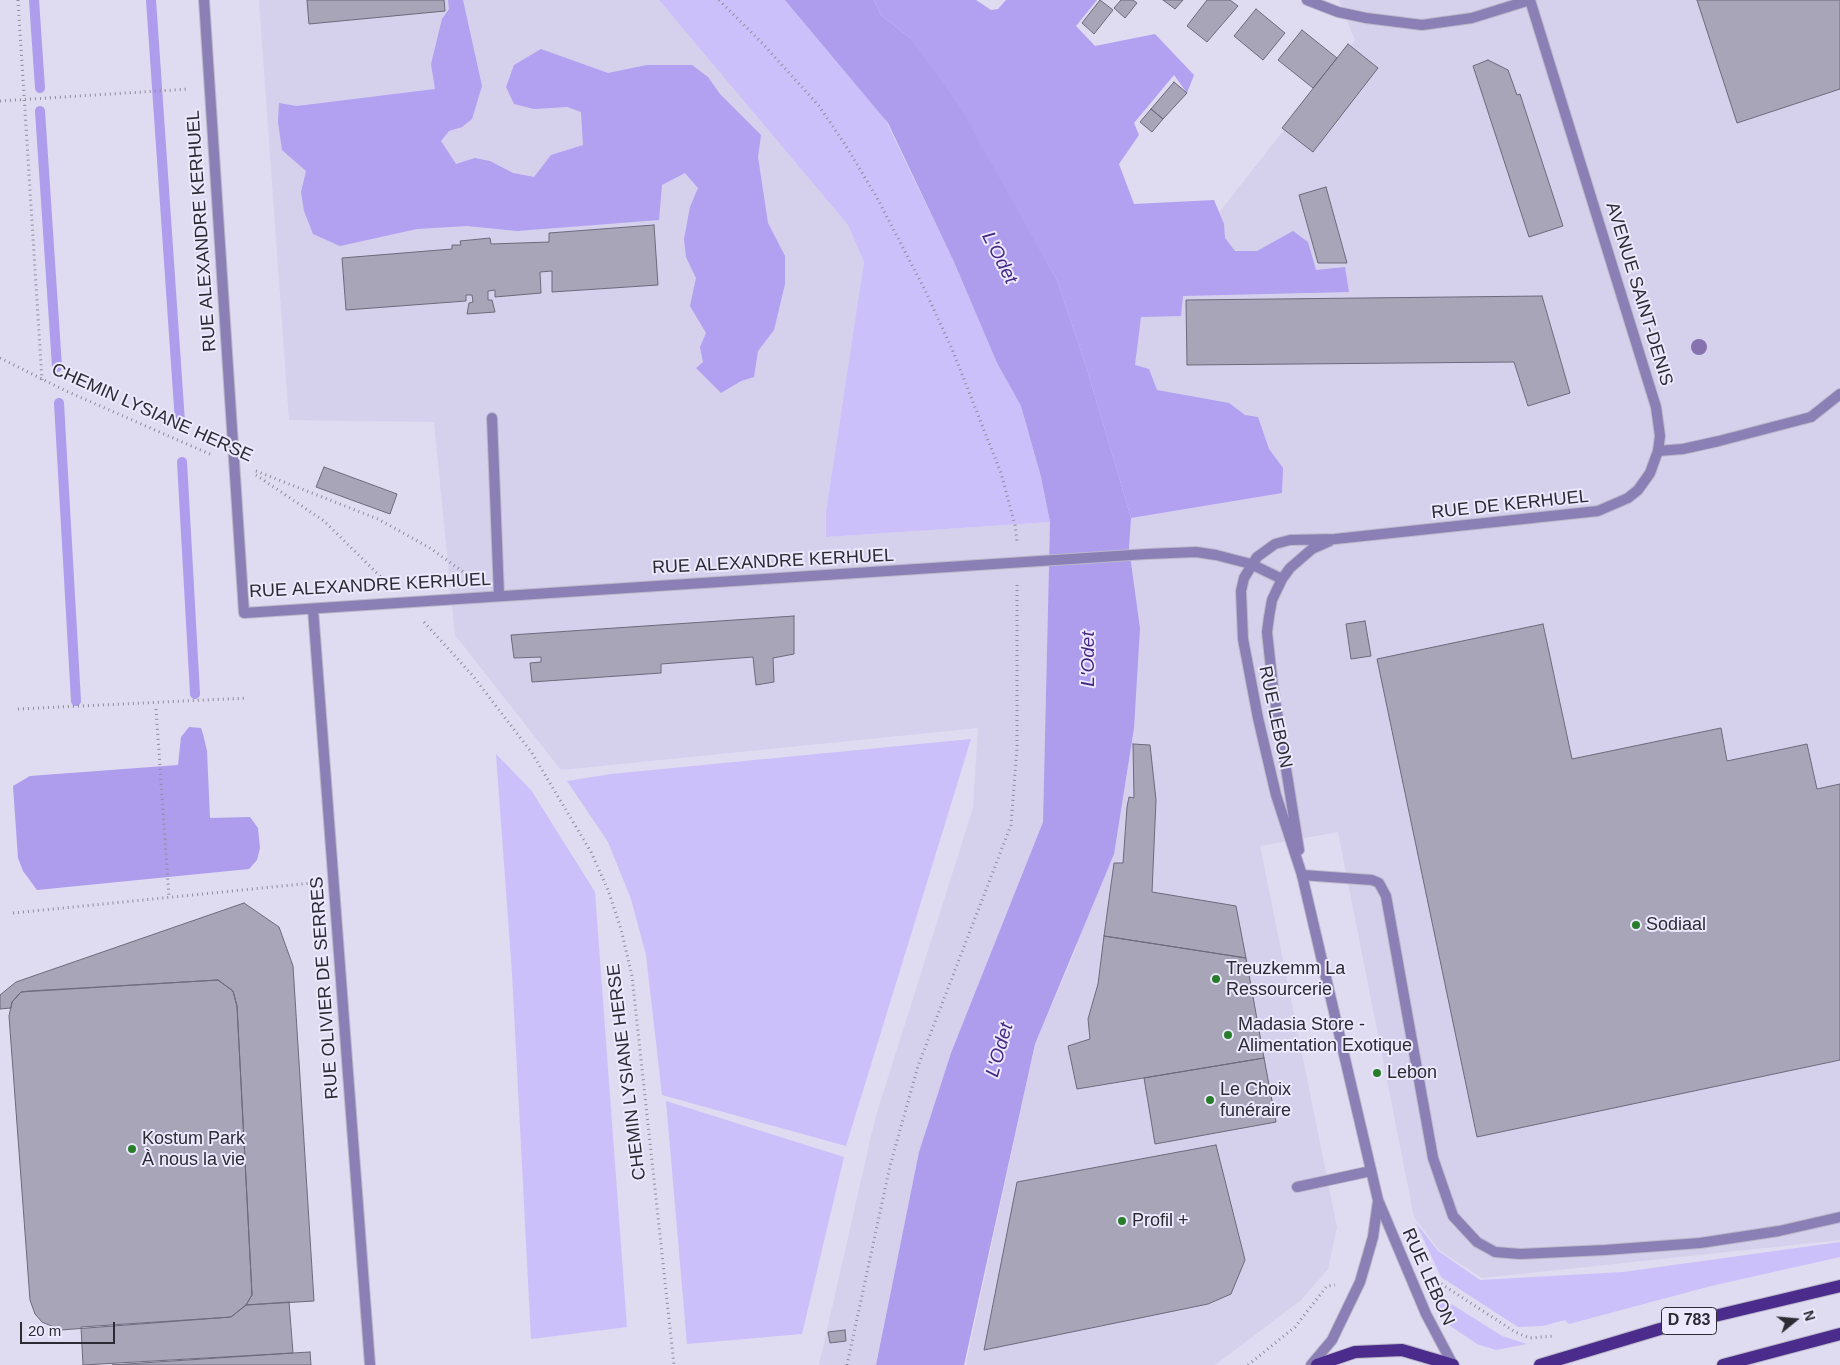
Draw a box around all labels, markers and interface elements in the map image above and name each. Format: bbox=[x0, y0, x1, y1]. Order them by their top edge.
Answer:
street label: RUE ALEXANDRE KERHUEL bbox=[183, 110, 221, 352]
street label: AVENUE SAINT-DENIS bbox=[1601, 200, 1677, 388]
water label: L'Odet bbox=[976, 228, 1022, 288]
street label: CHEMIN LYSIANE HERSE bbox=[48, 359, 256, 467]
street label: RUE DE KERHUEL bbox=[1430, 486, 1590, 524]
street label: RUE ALEXANDRE KERHUEL bbox=[652, 545, 894, 579]
street label: RUE ALEXANDRE KERHUEL bbox=[249, 569, 491, 603]
water label: L'Odet bbox=[1078, 631, 1100, 687]
street label: RUE LEBON bbox=[1254, 664, 1296, 770]
street label: RUE OLIVIER DE SERRES bbox=[306, 876, 344, 1100]
place label: Sodiaal bbox=[1646, 914, 1706, 936]
marker: Sodiaal bbox=[1630, 919, 1642, 931]
place label: Treuzkemm La Ressourcerie bbox=[1226, 958, 1345, 1001]
street label: CHEMIN LYSIANE HERSE bbox=[603, 963, 651, 1181]
marker: Treuzkemm La Ressourcerie bbox=[1210, 973, 1222, 985]
place label: Madasia Store - Alimentation Exotique bbox=[1238, 1014, 1412, 1056]
water label: L'Odet bbox=[981, 1020, 1019, 1080]
marker: Madasia Store - Alimentation Exotique bbox=[1222, 1029, 1234, 1041]
place label: Lebon bbox=[1387, 1062, 1437, 1084]
marker: Lebon bbox=[1371, 1067, 1383, 1079]
place label: Le Choix funéraire bbox=[1220, 1079, 1291, 1122]
marker: Le Choix funéraire bbox=[1204, 1094, 1216, 1106]
place label: Kostum Park À nous la vie bbox=[142, 1128, 245, 1170]
marker: Kostum Park À nous la vie bbox=[126, 1143, 138, 1155]
place label: Profil + bbox=[1132, 1210, 1189, 1232]
marker: Profil + bbox=[1116, 1215, 1128, 1227]
street label: RUE LEBON bbox=[1397, 1225, 1459, 1329]
north arrow bbox=[1770, 1295, 1820, 1345]
road number: D 783 bbox=[1662, 1308, 1716, 1334]
text: N bbox=[1800, 1308, 1818, 1323]
scale bar bbox=[22, 1312, 118, 1344]
text: 20 m bbox=[28, 1322, 61, 1339]

